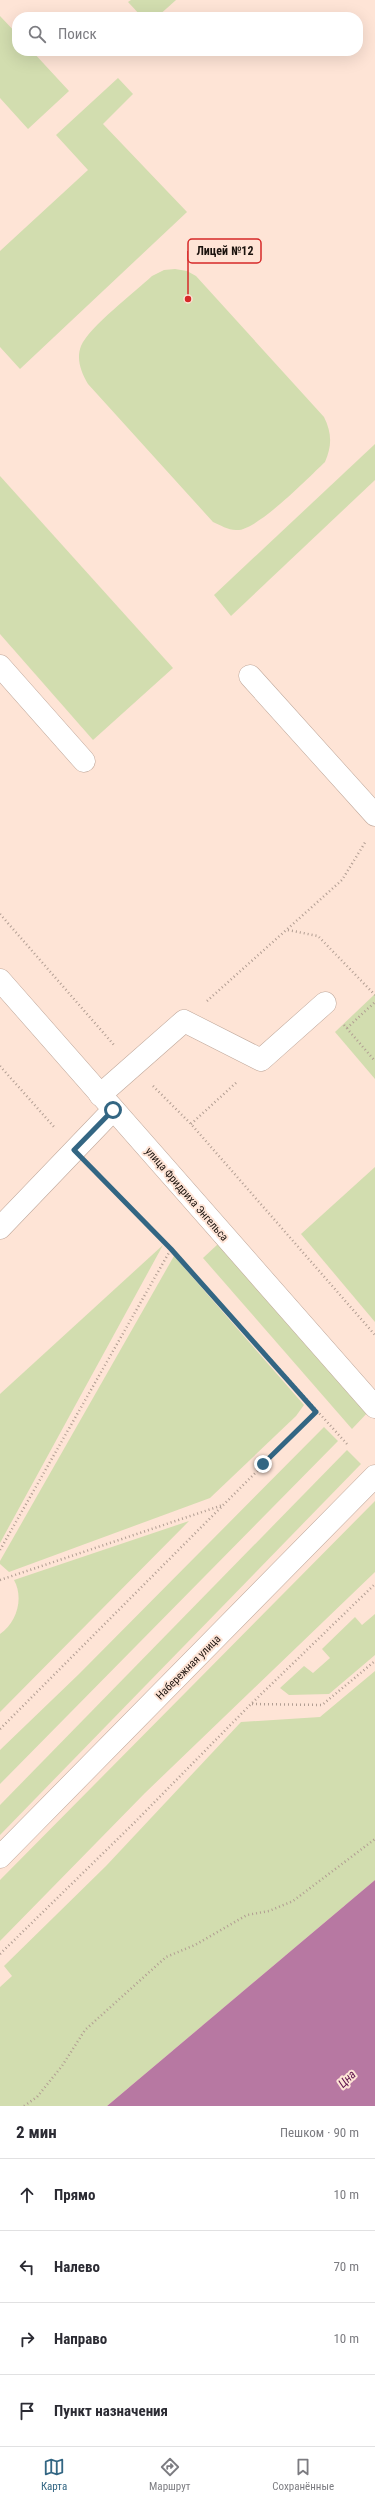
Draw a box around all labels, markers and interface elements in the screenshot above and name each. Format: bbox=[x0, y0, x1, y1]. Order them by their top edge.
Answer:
search box bbox=[12, 12, 363, 56]
icon: search bbox=[26, 23, 48, 45]
text: Поиск bbox=[58, 25, 97, 43]
callout: Лицей №12 bbox=[188, 239, 261, 263]
text: Лицей №12 bbox=[197, 244, 253, 258]
route start bbox=[104, 1101, 122, 1119]
street label: улица Фридриха Энгельса bbox=[142, 1145, 231, 1244]
route end bbox=[254, 1455, 272, 1473]
street label: Набережная улица bbox=[153, 1632, 223, 1702]
water label: Цна bbox=[335, 2067, 359, 2091]
text: 2 мин bbox=[16, 2122, 57, 2142]
text: Пешком · 90 m bbox=[280, 2125, 359, 2140]
icon: ahead bbox=[16, 2184, 38, 2206]
text: Прямо bbox=[54, 2186, 95, 2204]
text: 10 m bbox=[333, 2187, 359, 2202]
icon: left bbox=[16, 2256, 38, 2278]
text: Налево bbox=[54, 2258, 100, 2276]
text: 70 m bbox=[333, 2259, 359, 2274]
icon: right bbox=[16, 2328, 38, 2350]
text: Направо bbox=[54, 2330, 107, 2348]
text: 10 m bbox=[333, 2331, 359, 2346]
icon: arrive bbox=[16, 2400, 38, 2422]
text: Пункт назначения bbox=[54, 2402, 168, 2420]
tab: Карта bbox=[41, 2456, 67, 2493]
tab: Маршрут bbox=[149, 2456, 190, 2493]
tab: Сохранённые bbox=[272, 2456, 334, 2493]

